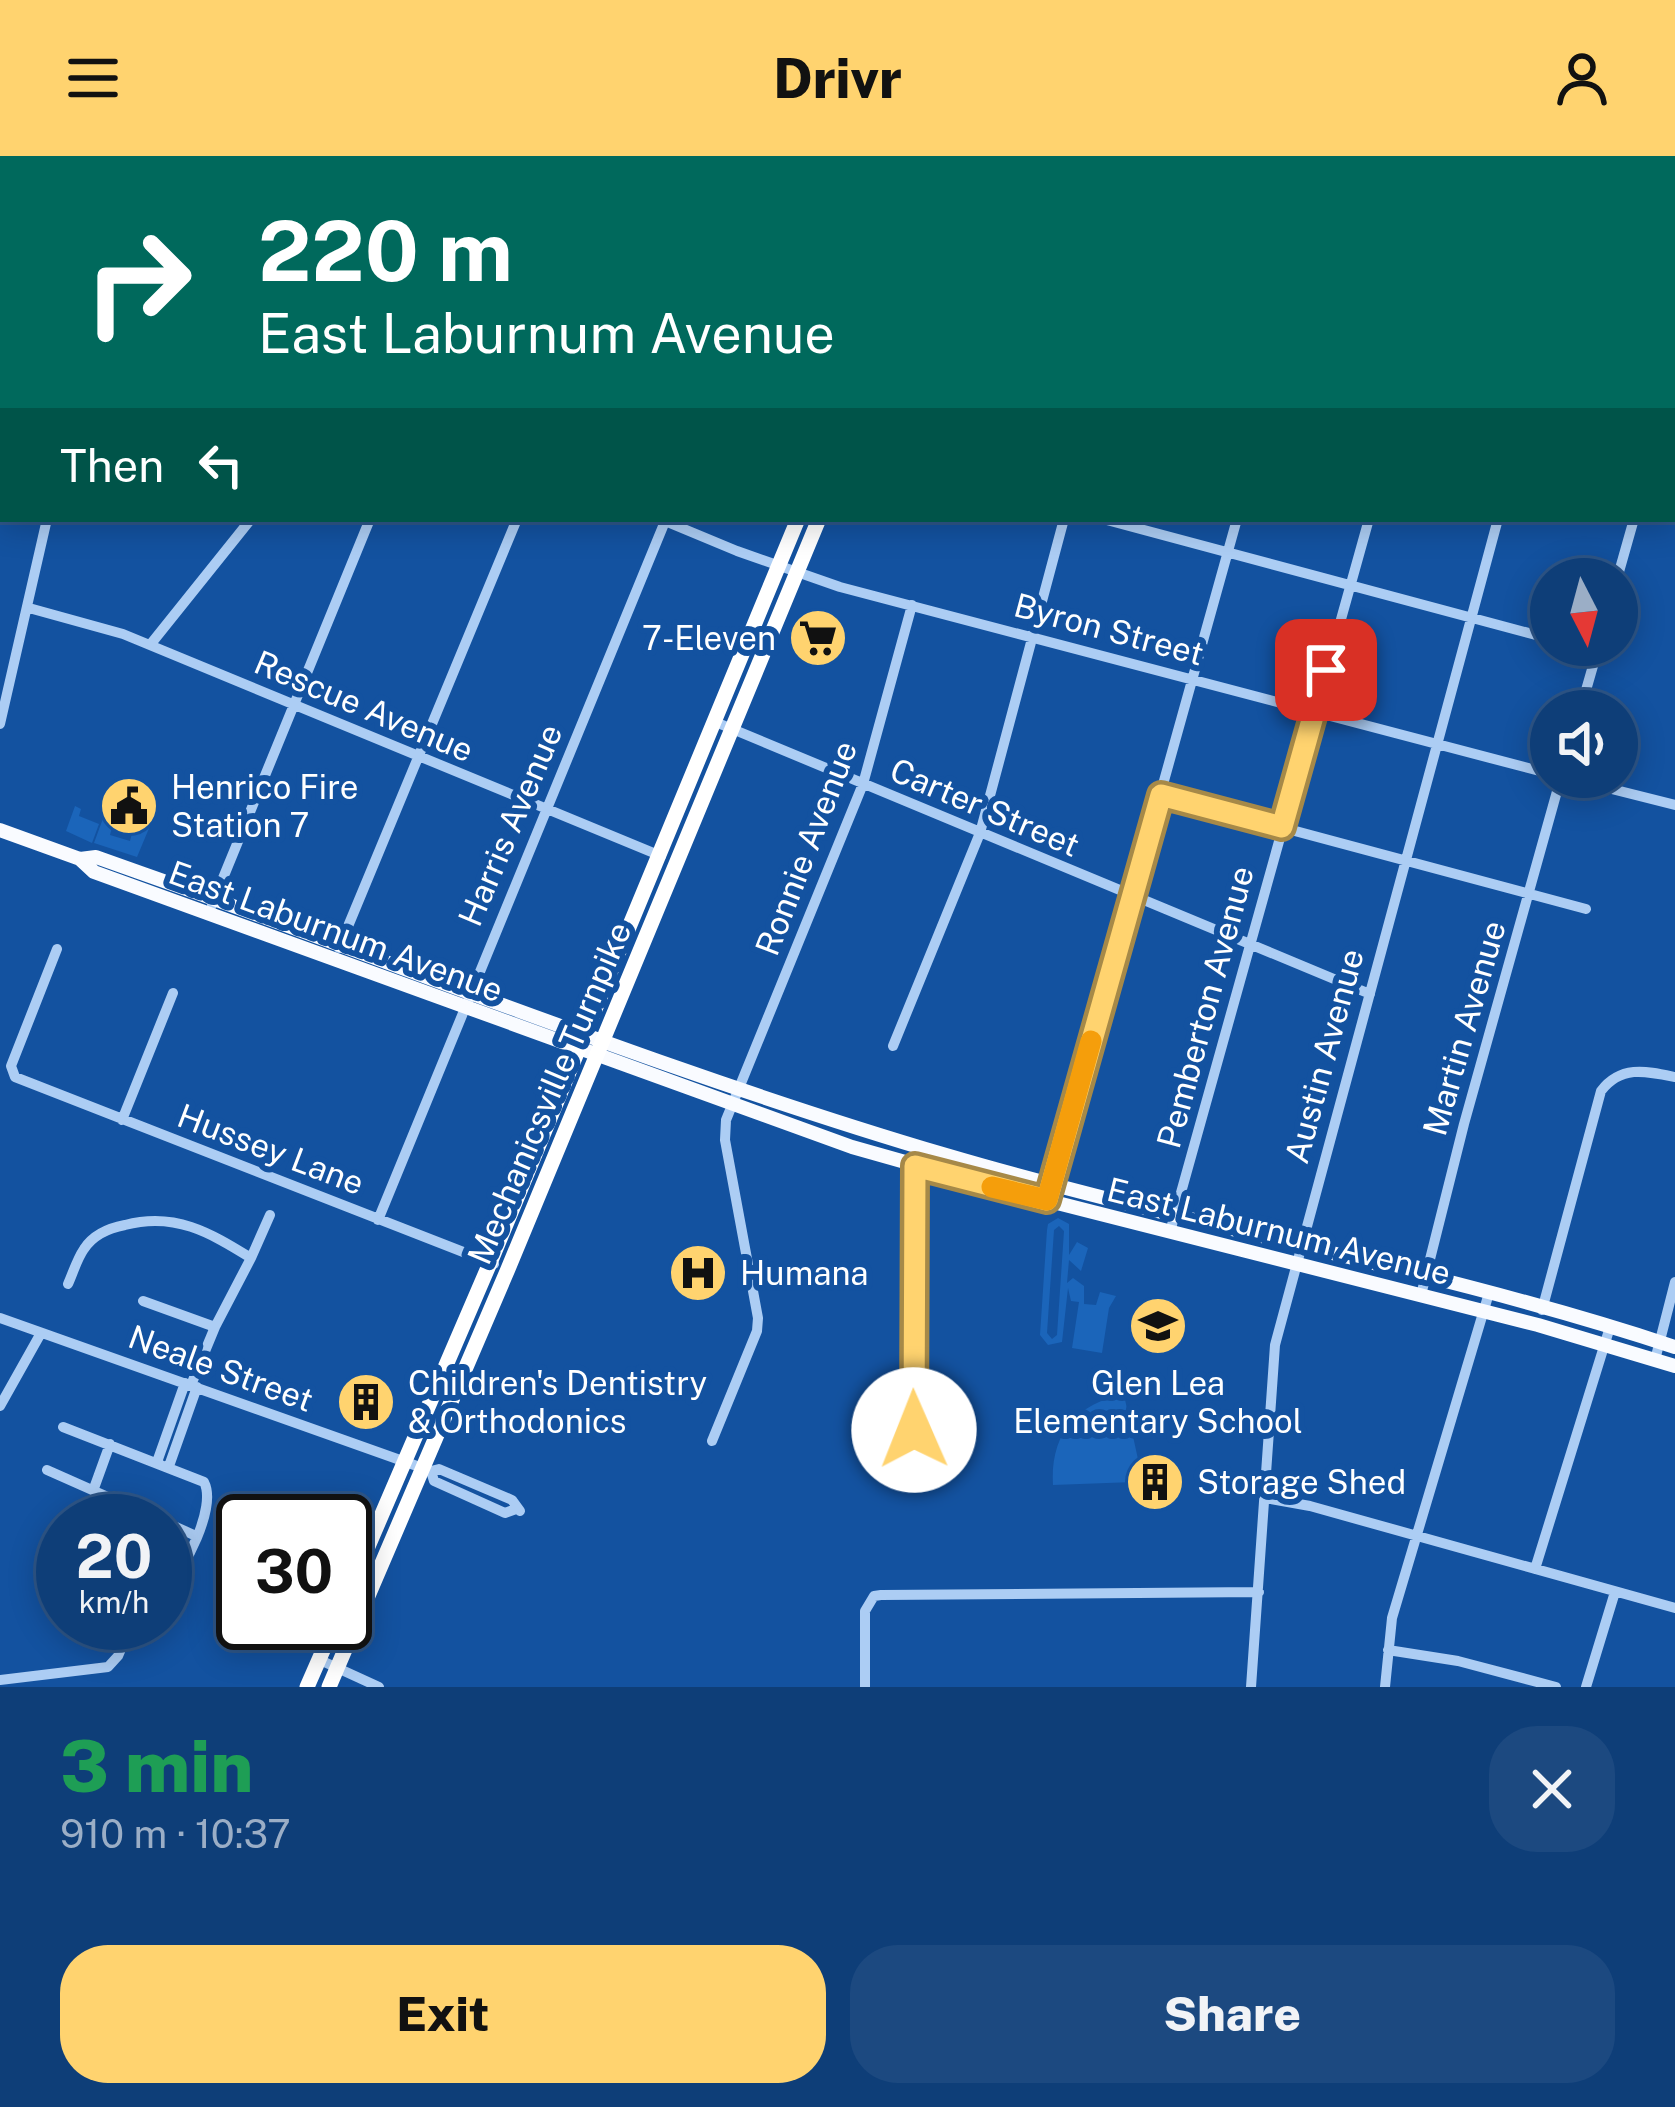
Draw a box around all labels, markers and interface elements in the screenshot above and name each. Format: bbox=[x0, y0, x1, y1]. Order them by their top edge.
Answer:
icon: menu bbox=[60, 45, 126, 111]
icon: person bbox=[1549, 45, 1615, 111]
text: Drivr bbox=[773, 47, 902, 110]
text: 220 m bbox=[258, 201, 513, 300]
icon: right bbox=[60, 204, 216, 360]
text: East Laburnum Avenue bbox=[258, 302, 835, 365]
icon: left bbox=[188, 432, 254, 498]
text: Then bbox=[60, 439, 164, 492]
north arrow bbox=[1530, 558, 1638, 666]
map controls bbox=[1530, 558, 1638, 798]
street label: Byron Street bbox=[1010, 585, 1208, 673]
supermarket icon: 7-Eleven bbox=[787, 607, 849, 669]
place label: 7-Eleven bbox=[642, 619, 776, 657]
pin bbox=[1275, 619, 1377, 721]
icon: arrive bbox=[1293, 637, 1359, 703]
street label: Rescue Avenue bbox=[249, 643, 479, 769]
button: sound bbox=[1530, 690, 1638, 798]
street label: Harris Avenue bbox=[450, 718, 570, 932]
street label: Ronnie Avenue bbox=[748, 735, 864, 961]
street label: Carter Street bbox=[885, 750, 1085, 864]
place label: Henrico Fire Station 7 bbox=[171, 768, 358, 844]
public building icon: Henrico Fire Station 7 bbox=[98, 775, 160, 837]
street label: East Laburnum Avenue bbox=[164, 853, 508, 1009]
street label: Pemberton Avenue bbox=[1149, 862, 1261, 1152]
street label: Mechanicsville Turnpike bbox=[460, 916, 638, 1270]
street label: Martin Avenue bbox=[1415, 916, 1513, 1140]
street label: Austin Avenue bbox=[1277, 945, 1371, 1167]
street label: Hussey Lane bbox=[173, 1096, 369, 1202]
street label: East Laburnum Avenue bbox=[1103, 1170, 1455, 1292]
hospital icon: Humana bbox=[667, 1242, 729, 1304]
place label: Humana bbox=[740, 1254, 869, 1292]
school or university icon: Glen Lea Elementary School bbox=[1127, 1295, 1189, 1357]
street label: Neale Street bbox=[124, 1317, 318, 1419]
place label: Children's Dentistry & Orthodonics bbox=[408, 1364, 707, 1440]
place label: Glen Lea Elementary School bbox=[1013, 1364, 1303, 1440]
position arrow bbox=[851, 1367, 977, 1493]
building icon: Children's Dentistry & Orthodonics bbox=[335, 1371, 397, 1433]
building icon: Storage Shed bbox=[1124, 1451, 1186, 1513]
place label: Storage Shed bbox=[1197, 1463, 1406, 1501]
speed limit sign: 30 bbox=[216, 1494, 372, 1650]
text: 20 bbox=[76, 1521, 152, 1592]
text: km/h bbox=[79, 1584, 149, 1620]
text: 3 min bbox=[60, 1724, 253, 1808]
button: close bbox=[1489, 1726, 1615, 1852]
text: 910 m · 10:37 bbox=[60, 1811, 291, 1857]
button: Exit bbox=[60, 1945, 826, 2083]
button: Share bbox=[850, 1945, 1615, 2083]

